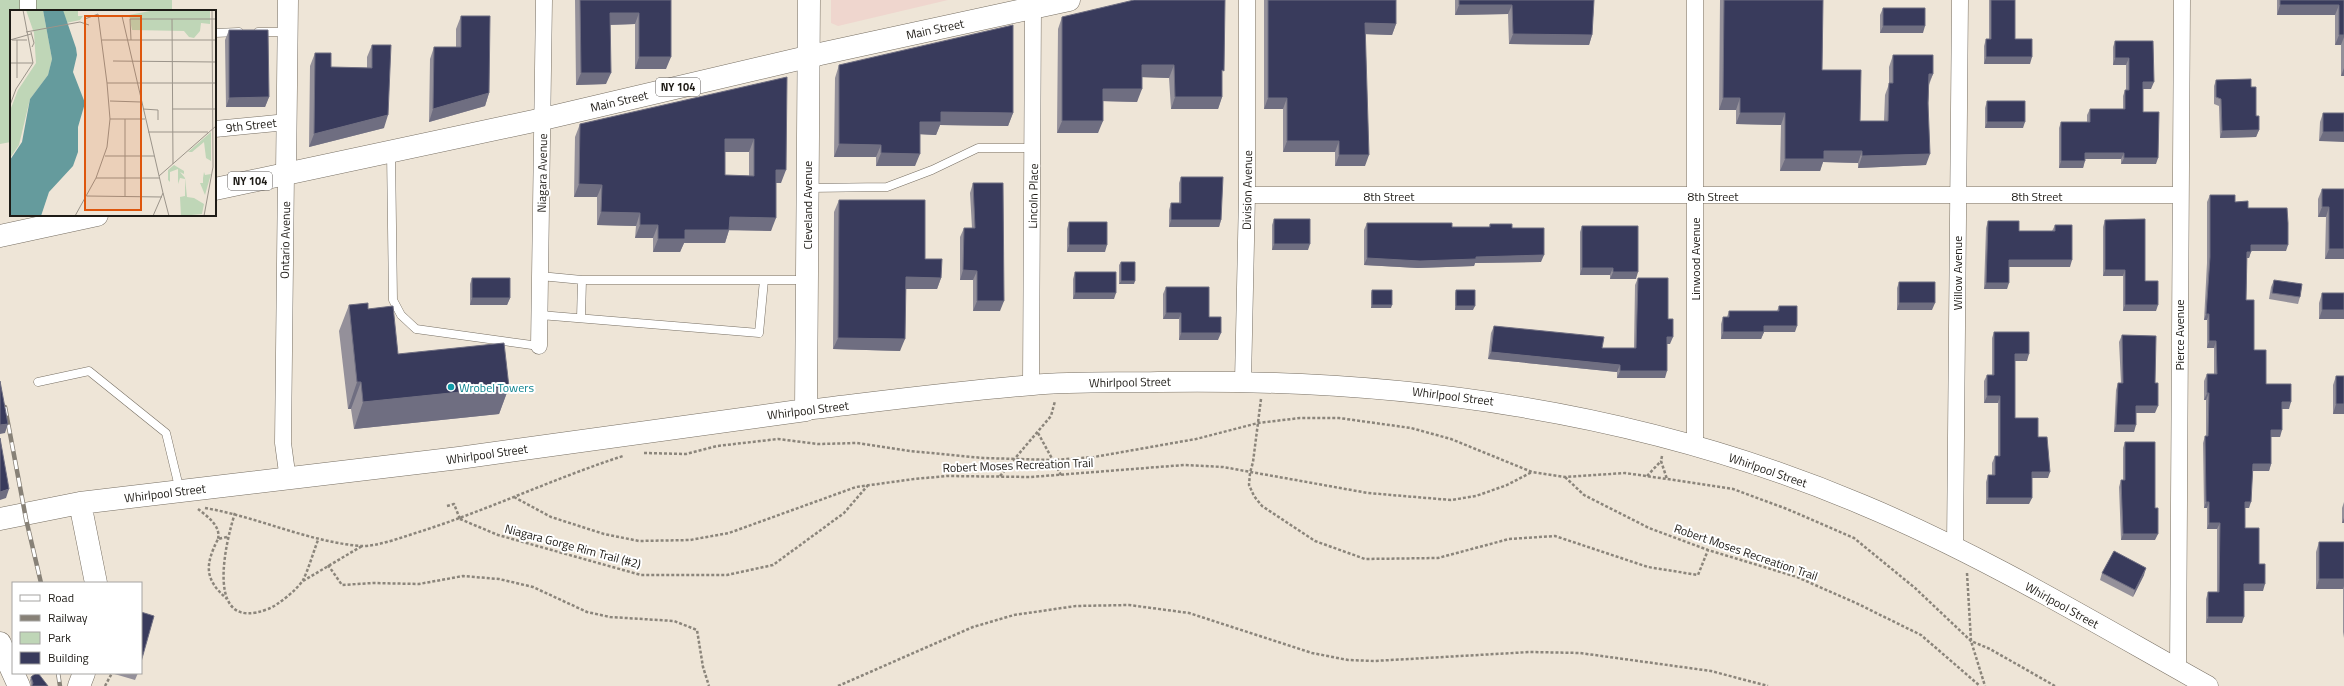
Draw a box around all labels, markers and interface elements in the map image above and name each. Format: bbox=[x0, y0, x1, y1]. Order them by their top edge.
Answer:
inset map bbox=[10, 10, 216, 216]
street label: Main Street bbox=[904, 13, 966, 44]
road number: NY 104 bbox=[656, 78, 700, 96]
street label: Main Street bbox=[588, 85, 651, 117]
street label: 9th Street bbox=[225, 113, 278, 137]
street label: Niagara Avenue bbox=[532, 133, 552, 213]
street label: Division Avenue bbox=[1237, 150, 1257, 230]
street label: Cleveland Avenue bbox=[798, 161, 817, 249]
street label: Lincoln Place bbox=[1023, 163, 1043, 229]
road number: NY 104 bbox=[228, 172, 272, 190]
street label: 8th Street bbox=[1364, 187, 1415, 206]
street label: 8th Street bbox=[1688, 187, 1739, 206]
street label: 8th Street bbox=[2012, 187, 2063, 206]
street label: Ontario Avenue bbox=[275, 201, 295, 279]
street label: Linwood Avenue bbox=[1686, 217, 1705, 301]
street label: Willow Avenue bbox=[1948, 236, 1967, 310]
street label: Pierce Avenue bbox=[2170, 299, 2189, 371]
street label: Whirlpool Street bbox=[1089, 372, 1172, 392]
place label: Wrobel Towers bbox=[459, 378, 534, 397]
marker: Wrobel Towers bbox=[446, 382, 456, 392]
street label: Whirlpool Street bbox=[1411, 382, 1496, 411]
street label: Whirlpool Street bbox=[766, 395, 851, 424]
street label: Whirlpool Street bbox=[445, 439, 530, 469]
street label: Whirlpool Street bbox=[1726, 448, 1811, 493]
street label: Robert Moses Recreation Trail bbox=[942, 453, 1094, 477]
street label: Whirlpool Street bbox=[123, 478, 208, 507]
street label: Robert Moses Recreation Trail bbox=[1672, 518, 1820, 586]
street label: Niagara Gorge Rim Trail (#2) bbox=[503, 519, 643, 573]
street label: Whirlpool Street bbox=[2022, 577, 2103, 634]
legend bbox=[12, 582, 142, 674]
text: Road bbox=[48, 588, 74, 607]
text: Railway bbox=[48, 608, 88, 627]
text: Park bbox=[48, 628, 71, 647]
text: Building bbox=[48, 648, 89, 667]

